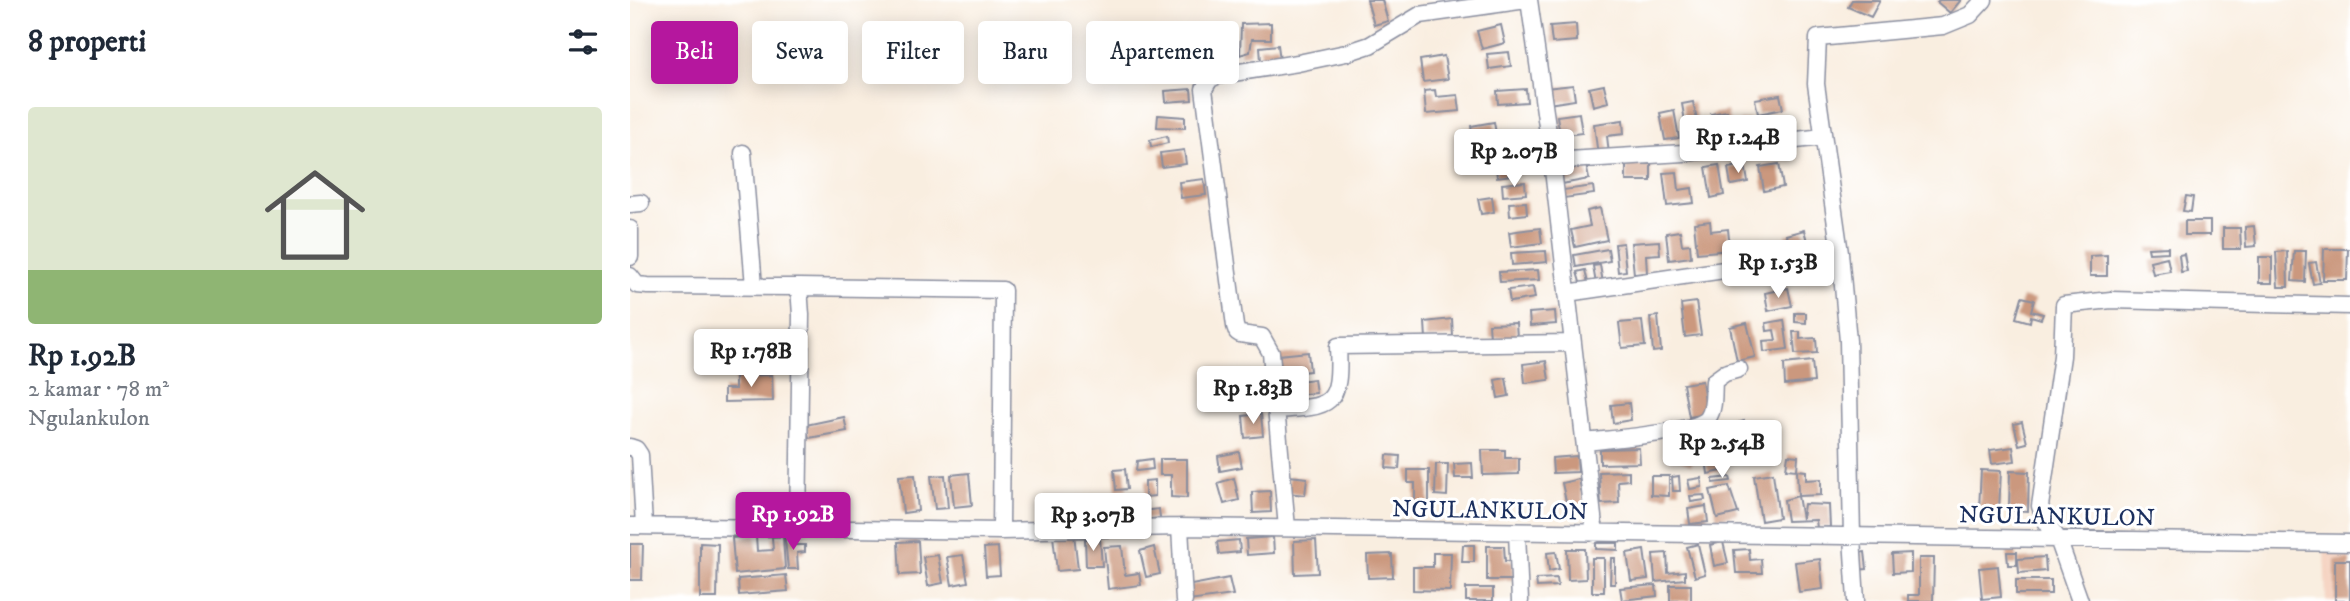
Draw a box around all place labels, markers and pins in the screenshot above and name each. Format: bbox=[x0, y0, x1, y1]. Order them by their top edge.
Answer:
pin: Rp 1.24B bbox=[1666, 116, 1810, 175]
pin: Rp 2.07B bbox=[1442, 130, 1586, 189]
pin: Rp 1.53B bbox=[1706, 240, 1850, 300]
pin: Rp 1.78B bbox=[679, 330, 823, 389]
pin: Rp 1.83B bbox=[1181, 366, 1325, 426]
pin: Rp 2.54B bbox=[1650, 420, 1794, 480]
pin: Rp 1.92B bbox=[721, 492, 865, 552]
pin: Rp 3.07B bbox=[1021, 494, 1165, 553]

